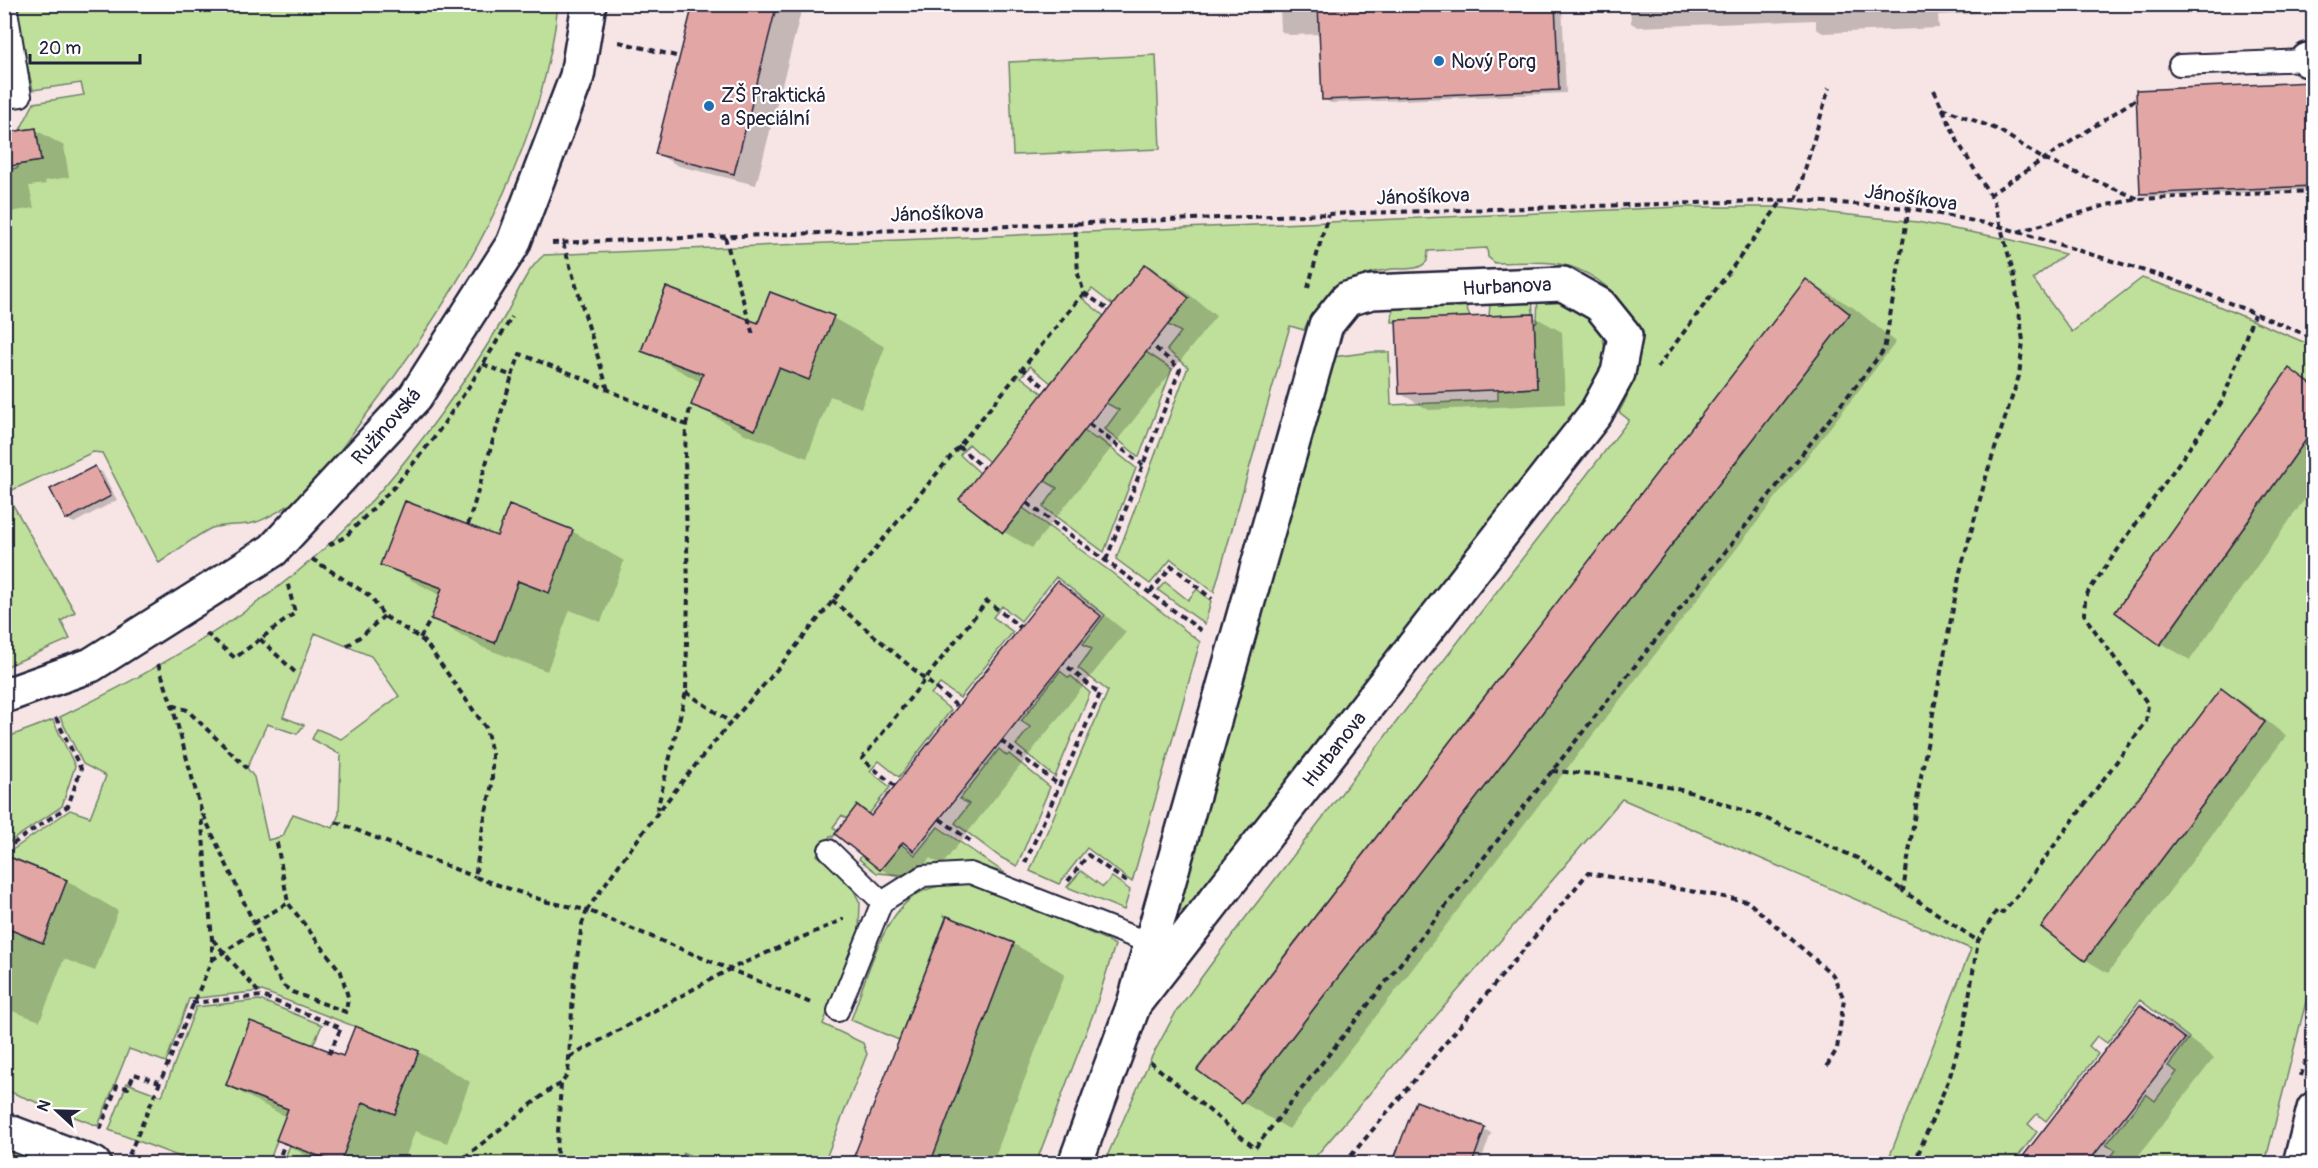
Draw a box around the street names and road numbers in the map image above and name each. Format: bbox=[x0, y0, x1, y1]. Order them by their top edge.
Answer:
street label: Jánošíkova bbox=[1863, 179, 1959, 216]
street label: Jánošíkova bbox=[1376, 182, 1470, 211]
street label: Jánošíkova bbox=[890, 199, 984, 228]
street label: Hurbanova bbox=[1462, 272, 1552, 301]
street label: Ružinovská bbox=[346, 383, 426, 470]
street label: Hurbanova bbox=[1297, 706, 1372, 792]

